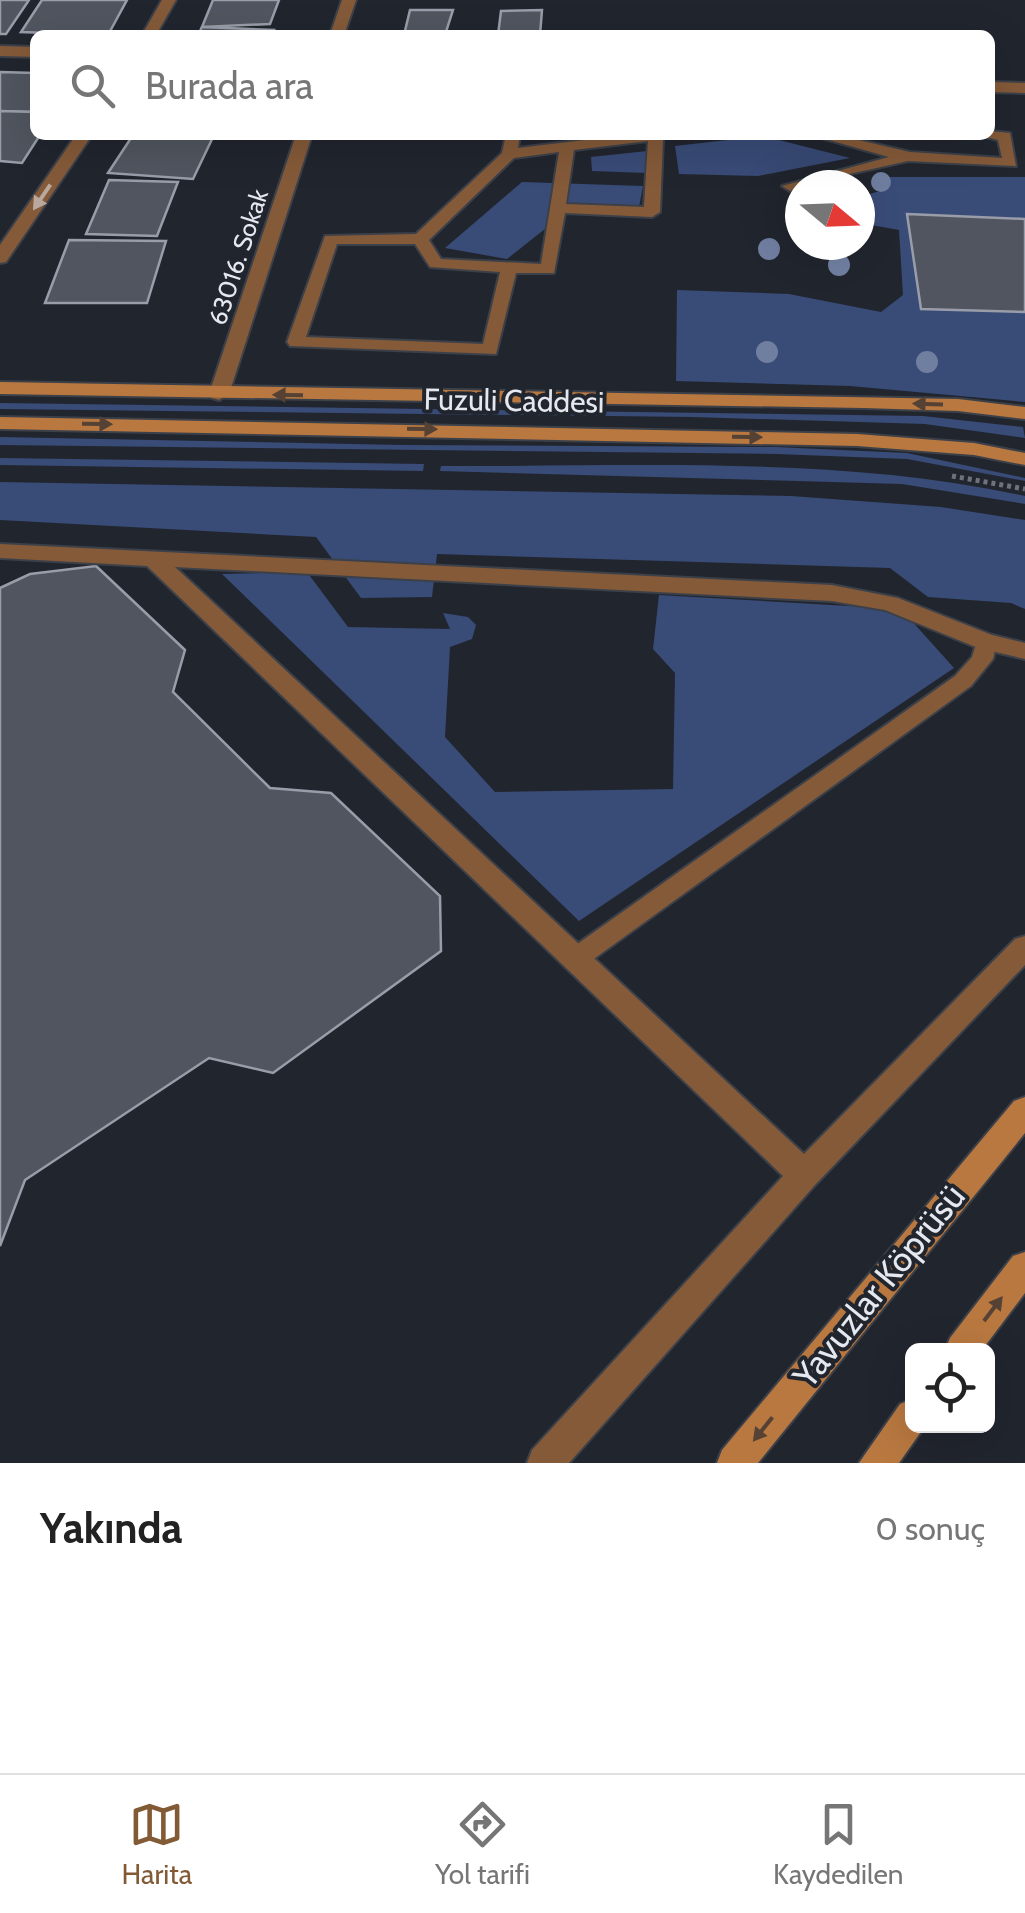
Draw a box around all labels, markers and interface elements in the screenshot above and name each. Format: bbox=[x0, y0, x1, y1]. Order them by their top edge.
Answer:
search box bbox=[30, 30, 995, 140]
icon: search bbox=[65, 58, 120, 113]
text: Burada ara bbox=[145, 62, 314, 109]
north arrow bbox=[785, 170, 875, 260]
one-way arrow bbox=[33, 183, 52, 210]
street label: 63016. Sokak bbox=[202, 185, 274, 329]
street label: Fuzuli Caddesi bbox=[423, 380, 605, 421]
one-way arrow bbox=[272, 386, 304, 402]
one-way arrow bbox=[912, 396, 943, 412]
one-way arrow bbox=[82, 416, 114, 432]
one-way arrow bbox=[407, 421, 439, 437]
one-way arrow bbox=[732, 429, 764, 445]
street label: Yavuzlar Köprüsü bbox=[783, 1175, 974, 1397]
one-way arrow bbox=[983, 1296, 1004, 1322]
map controls bbox=[905, 1343, 995, 1433]
button: locate bbox=[905, 1343, 995, 1433]
one-way arrow bbox=[753, 1416, 774, 1441]
text: Yakında bbox=[40, 1502, 182, 1554]
text: 0 sonuç bbox=[875, 1509, 985, 1548]
tab: Harita bbox=[122, 1797, 192, 1891]
tab: Yol tarifi bbox=[435, 1797, 530, 1891]
tab: Kaydedilen bbox=[773, 1797, 903, 1891]

